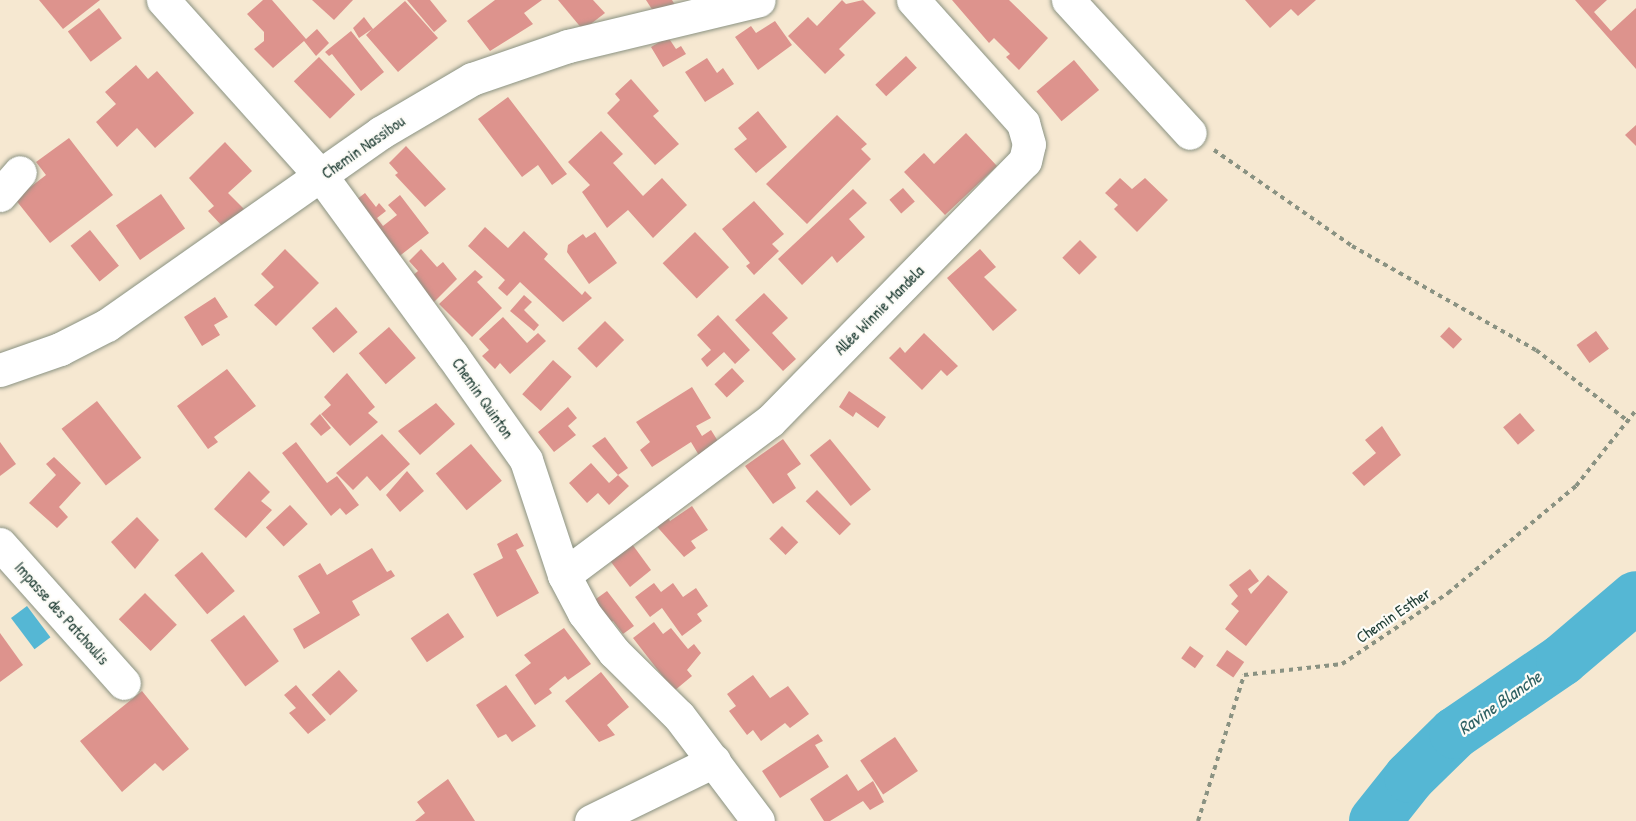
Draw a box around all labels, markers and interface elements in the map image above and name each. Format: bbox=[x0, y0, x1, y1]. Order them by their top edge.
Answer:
street label: Chemin Nassibou bbox=[318, 111, 408, 183]
street label: Allée Winnie Mandela bbox=[830, 261, 928, 359]
street label: Chemin Quinton bbox=[448, 354, 518, 442]
street label: Impasse des Patchoulis bbox=[11, 558, 113, 668]
street label: Chemin Esther bbox=[1352, 583, 1434, 647]
water label: Ravine Blanche bbox=[1454, 666, 1546, 740]

